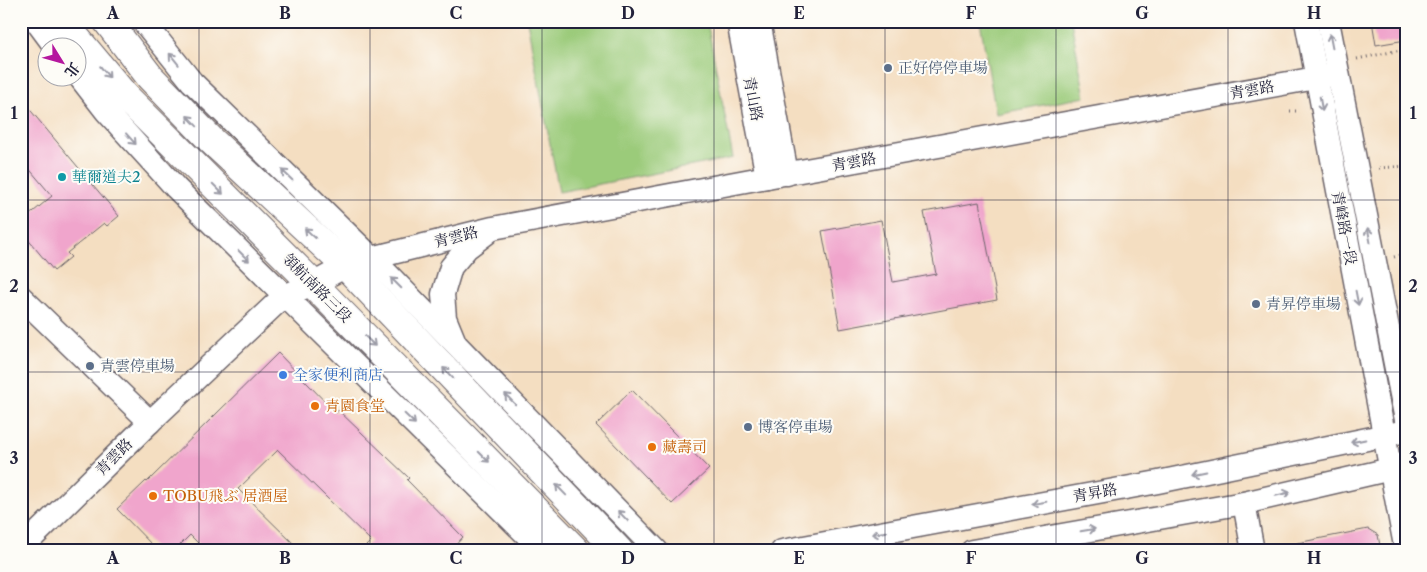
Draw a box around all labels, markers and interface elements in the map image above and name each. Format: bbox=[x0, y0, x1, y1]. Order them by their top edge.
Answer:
text: A bbox=[106, 3, 120, 23]
text: B bbox=[279, 3, 291, 23]
text: C bbox=[450, 3, 462, 23]
text: D bbox=[621, 3, 635, 23]
text: E bbox=[793, 3, 805, 23]
text: F bbox=[966, 3, 977, 23]
text: G bbox=[1135, 3, 1149, 23]
text: H bbox=[1307, 3, 1321, 23]
one-way arrow bbox=[1326, 33, 1336, 49]
north arrow bbox=[38, 38, 88, 88]
one-way arrow bbox=[168, 53, 179, 66]
place label: 正好停停車場 bbox=[898, 58, 988, 77]
text: 北 bbox=[61, 59, 84, 81]
marker: 正好停停車場 bbox=[882, 62, 894, 74]
one-way arrow bbox=[99, 65, 110, 78]
street label: 青山路 bbox=[740, 75, 767, 123]
street label: 青雲路 bbox=[1228, 76, 1276, 103]
one-way arrow bbox=[1316, 95, 1326, 111]
text: 1 bbox=[10, 103, 18, 123]
text: 1 bbox=[1409, 103, 1417, 123]
one-way arrow bbox=[186, 115, 199, 127]
one-way arrow bbox=[126, 132, 137, 145]
street label: 青雲路 bbox=[830, 148, 878, 175]
place label: 華爾道夫2 bbox=[72, 167, 141, 186]
one-way arrow bbox=[281, 169, 293, 181]
marker: 華爾道夫2 bbox=[56, 171, 68, 183]
one-way arrow bbox=[212, 183, 224, 195]
street label: 青峰路一段 bbox=[1328, 189, 1361, 267]
street label: 青雲路 bbox=[432, 222, 480, 251]
one-way arrow bbox=[304, 227, 317, 239]
one-way arrow bbox=[1364, 227, 1374, 243]
street label: 領航南路三段 bbox=[279, 249, 356, 326]
one-way arrow bbox=[237, 250, 250, 262]
text: 2 bbox=[9, 276, 19, 296]
text: 2 bbox=[1408, 276, 1418, 296]
one-way arrow bbox=[390, 277, 402, 289]
one-way arrow bbox=[1353, 289, 1362, 305]
place label: 青昇停車場 bbox=[1266, 294, 1341, 313]
marker: 青昇停車場 bbox=[1250, 298, 1262, 310]
one-way arrow bbox=[363, 335, 376, 347]
place label: 青雲停車場 bbox=[100, 356, 175, 375]
marker: 青雲停車場 bbox=[84, 360, 96, 372]
place label: 全家便利商店 bbox=[293, 365, 383, 384]
one-way arrow bbox=[442, 367, 454, 380]
marker: 全家便利商店 bbox=[277, 369, 289, 381]
one-way arrow bbox=[504, 394, 516, 406]
place label: 青園食堂 bbox=[325, 396, 385, 415]
marker: 青園食堂 bbox=[309, 400, 321, 412]
one-way arrow bbox=[403, 413, 416, 425]
place label: 博客停車場 bbox=[758, 417, 833, 436]
marker: 博客停車場 bbox=[742, 421, 754, 433]
street label: 青雲路 bbox=[91, 434, 136, 479]
one-way arrow bbox=[1350, 436, 1366, 446]
place label: 藏壽司 bbox=[662, 437, 707, 456]
marker: 藏壽司 bbox=[646, 441, 658, 453]
text: 3 bbox=[9, 448, 19, 468]
text: 3 bbox=[1408, 448, 1418, 468]
one-way arrow bbox=[478, 450, 490, 463]
one-way arrow bbox=[1191, 469, 1207, 478]
street label: 青昇路 bbox=[1071, 479, 1119, 506]
one-way arrow bbox=[555, 484, 567, 497]
place label: TOBU飛ぶ 居酒屋 bbox=[163, 486, 288, 505]
one-way arrow bbox=[1274, 489, 1290, 498]
marker: TOBU飛ぶ 居酒屋 bbox=[147, 490, 159, 502]
one-way arrow bbox=[1032, 499, 1048, 509]
one-way arrow bbox=[617, 510, 629, 522]
one-way arrow bbox=[1080, 525, 1096, 535]
one-way arrow bbox=[872, 528, 888, 538]
text: A bbox=[106, 548, 120, 568]
text: B bbox=[279, 548, 291, 568]
text: C bbox=[450, 548, 462, 568]
text: D bbox=[621, 548, 635, 568]
text: E bbox=[793, 548, 805, 568]
text: F bbox=[966, 548, 977, 568]
text: G bbox=[1135, 548, 1149, 568]
text: H bbox=[1307, 548, 1321, 568]

